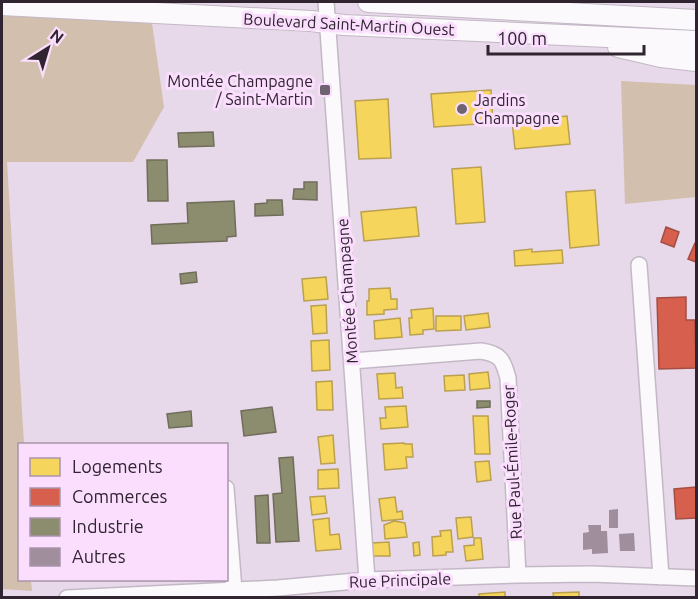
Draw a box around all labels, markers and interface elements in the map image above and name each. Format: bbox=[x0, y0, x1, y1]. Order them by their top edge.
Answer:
street label: Boulevard Saint-Martin Ouest bbox=[243, 9, 456, 39]
north arrow bbox=[18, 18, 78, 78]
scale bar bbox=[488, 18, 644, 56]
text: N bbox=[47, 25, 67, 47]
text: 100 m bbox=[497, 28, 547, 48]
place label: Montée Champagne / Saint-Martin bbox=[167, 72, 313, 108]
marker: Montée Champagne / Saint-Martin bbox=[318, 83, 332, 97]
place label: Jardins Champagne bbox=[474, 91, 560, 127]
marker: Jardins Champagne bbox=[455, 102, 469, 116]
street label: Montée Champagne bbox=[333, 218, 361, 364]
street label: Rue Paul-Émile-Roger bbox=[497, 384, 525, 540]
legend bbox=[18, 443, 228, 581]
text: Logements bbox=[72, 456, 163, 476]
text: Commerces bbox=[72, 486, 168, 506]
text: Industrie bbox=[72, 516, 144, 536]
text: Autres bbox=[72, 546, 126, 566]
street label: Rue Principale bbox=[349, 569, 451, 591]

